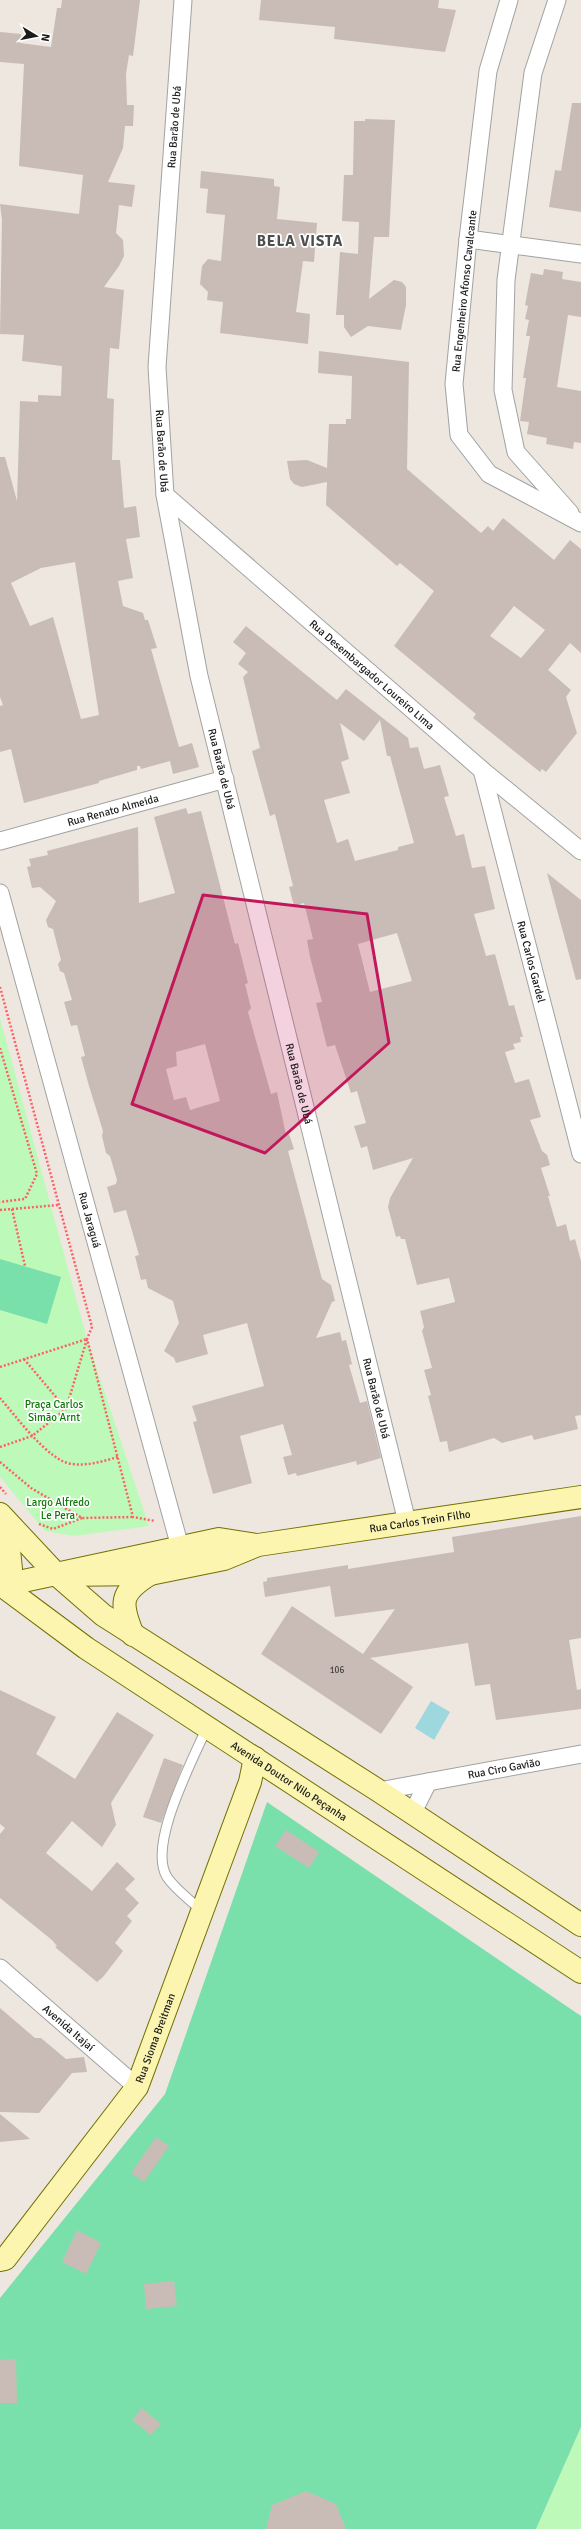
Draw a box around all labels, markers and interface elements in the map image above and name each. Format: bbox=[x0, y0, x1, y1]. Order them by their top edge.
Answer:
north arrow bbox=[16, 16, 56, 56]
text: N bbox=[38, 33, 52, 43]
street label: Rua Barão de Ubá bbox=[165, 85, 184, 169]
street label: Rua Engenheiro Afonso Cavalcante bbox=[450, 209, 479, 373]
district label: BELA VISTA bbox=[257, 232, 343, 250]
street label: Rua Barão de Ubá bbox=[153, 409, 171, 493]
street label: Rua Desembargador Loureiro Lima bbox=[306, 617, 437, 733]
street label: Rua Barão de Ubá bbox=[205, 727, 238, 811]
street label: Rua Renato Almeida bbox=[66, 791, 161, 829]
street label: Rua Carlos Gardel bbox=[514, 920, 548, 1004]
street label: Rua Barão de Ubá bbox=[283, 1042, 315, 1126]
street label: Rua Jaraguá bbox=[76, 1190, 103, 1250]
street label: Rua Barão de Ubá bbox=[360, 1357, 392, 1440]
park label: Praça Carlos Simão Arnt bbox=[25, 1398, 83, 1424]
park label: Largo Alfredo Le Pera bbox=[26, 1496, 90, 1522]
street label: Rua Carlos Trein Filho bbox=[369, 1507, 472, 1535]
house number: 106 bbox=[330, 1665, 344, 1676]
street label: Avenida Doutor Nilo Peçanha bbox=[228, 1739, 350, 1824]
street label: Rua Ciro Gavião bbox=[467, 1756, 542, 1782]
street label: Rua Sioma Breitman bbox=[133, 1992, 178, 2085]
street label: Avenida Itajaí bbox=[40, 2002, 97, 2054]

